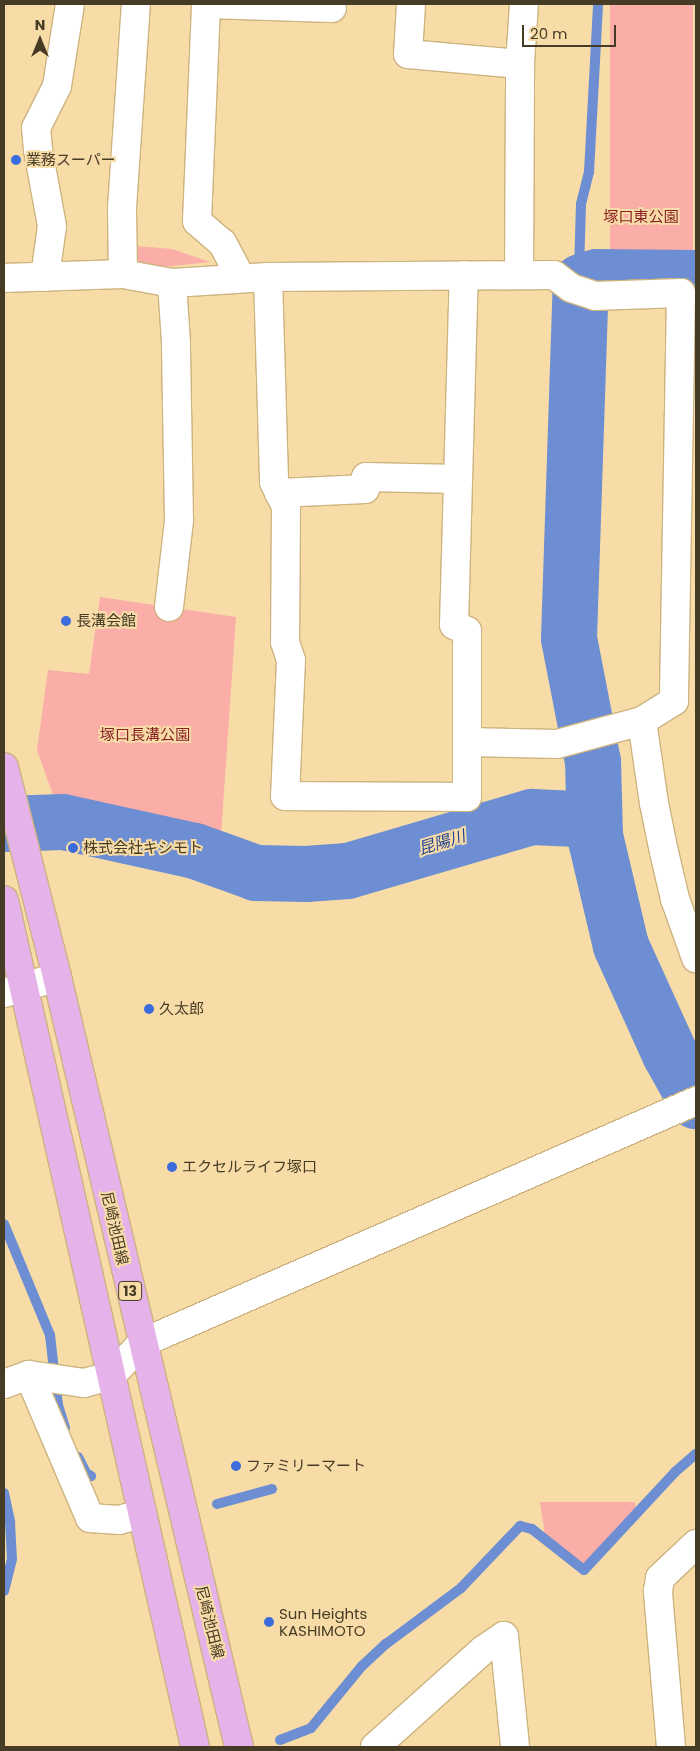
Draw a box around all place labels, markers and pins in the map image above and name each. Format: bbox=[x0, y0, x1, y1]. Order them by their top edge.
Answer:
place label: 業務スーパー bbox=[26, 151, 116, 169]
marker: 業務スーパー bbox=[10, 154, 22, 166]
place label: 長溝会館 bbox=[76, 612, 136, 630]
marker: 長溝会館 bbox=[60, 615, 72, 627]
place label: 株式会社キシモト bbox=[83, 839, 203, 857]
marker: 株式会社キシモト bbox=[67, 842, 79, 854]
place label: 久太郎 bbox=[159, 1000, 204, 1018]
marker: 久太郎 bbox=[143, 1003, 155, 1015]
place label: エクセルライフ塚口 bbox=[182, 1158, 317, 1176]
marker: エクセルライフ塚口 bbox=[166, 1161, 178, 1173]
place label: ファミリーマート bbox=[246, 1457, 366, 1475]
marker: ファミリーマート bbox=[230, 1460, 242, 1472]
place label: Sun Heights KASHIMOTO bbox=[279, 1604, 367, 1639]
marker: Sun Heights KASHIMOTO bbox=[263, 1616, 275, 1628]

